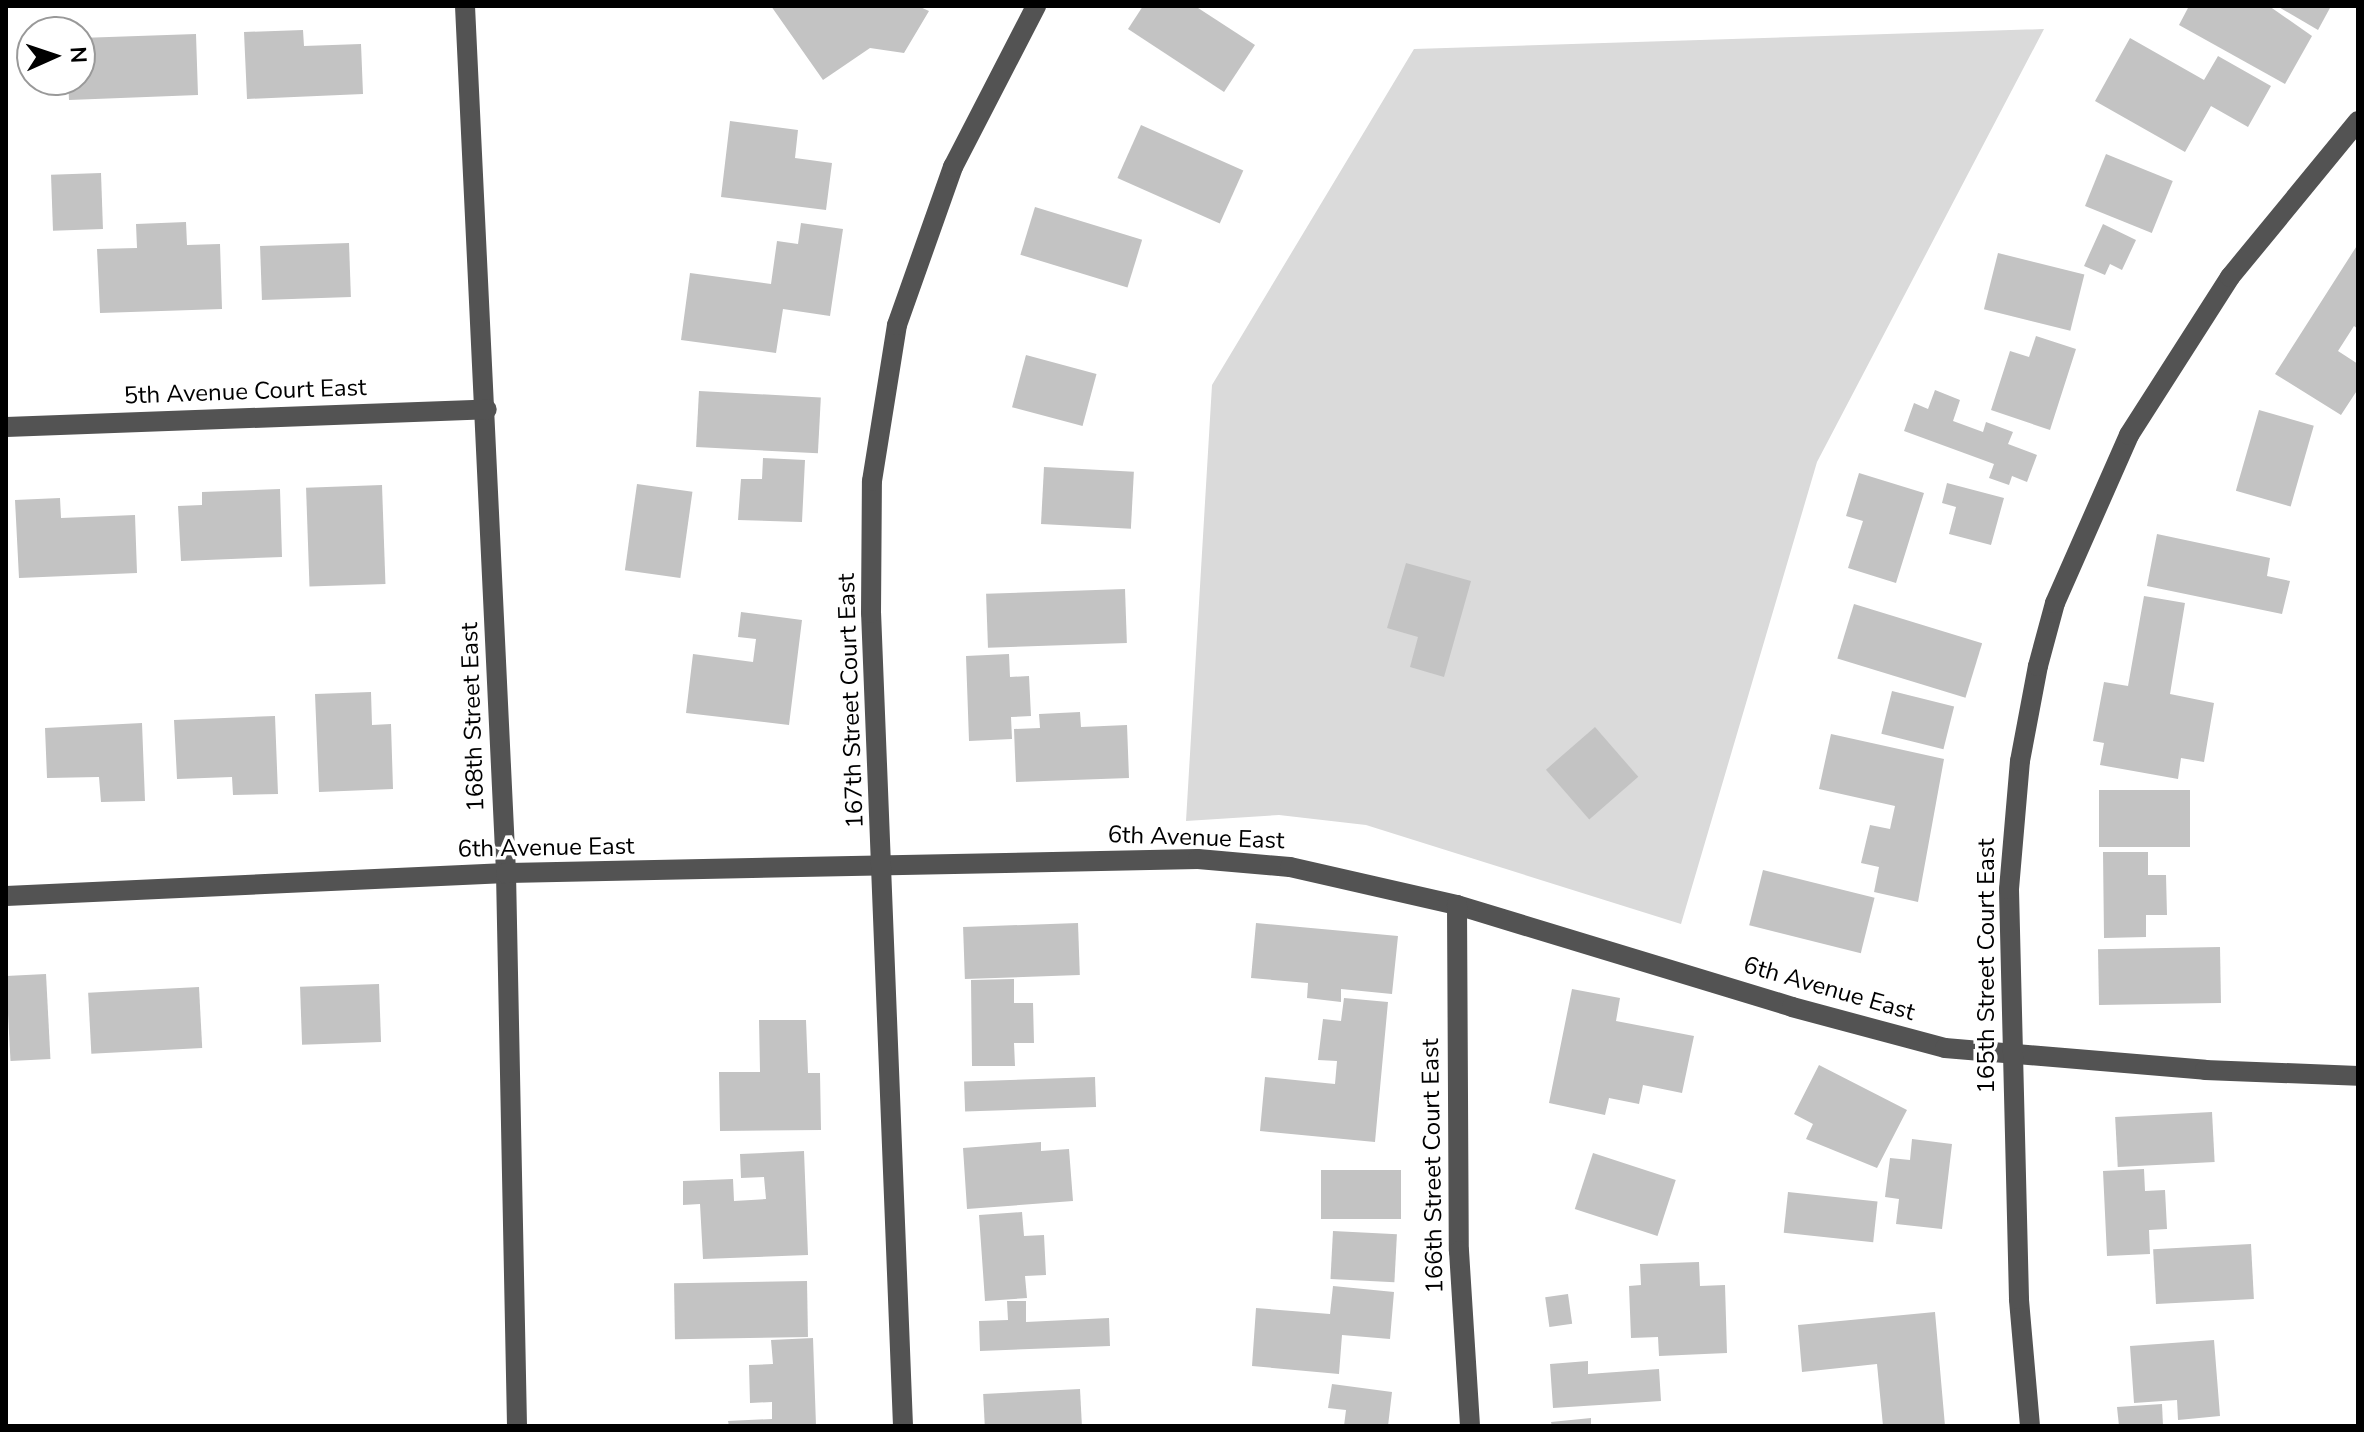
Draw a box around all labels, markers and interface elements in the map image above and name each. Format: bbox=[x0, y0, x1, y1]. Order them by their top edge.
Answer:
north arrow bbox=[16, 16, 96, 96]
text: N bbox=[63, 46, 93, 64]
street label: 5th Avenue Court East bbox=[123, 373, 367, 411]
street label: 167th Street Court East bbox=[832, 573, 870, 829]
street label: 168th Street East bbox=[455, 622, 491, 812]
street label: 6th Avenue East bbox=[1107, 821, 1285, 855]
street label: 6th Avenue East bbox=[457, 832, 635, 864]
street label: 165th Street Court East bbox=[1973, 838, 2001, 1094]
street label: 6th Avenue East bbox=[1740, 951, 1918, 1027]
street label: 166th Street Court East bbox=[1416, 1038, 1450, 1294]

